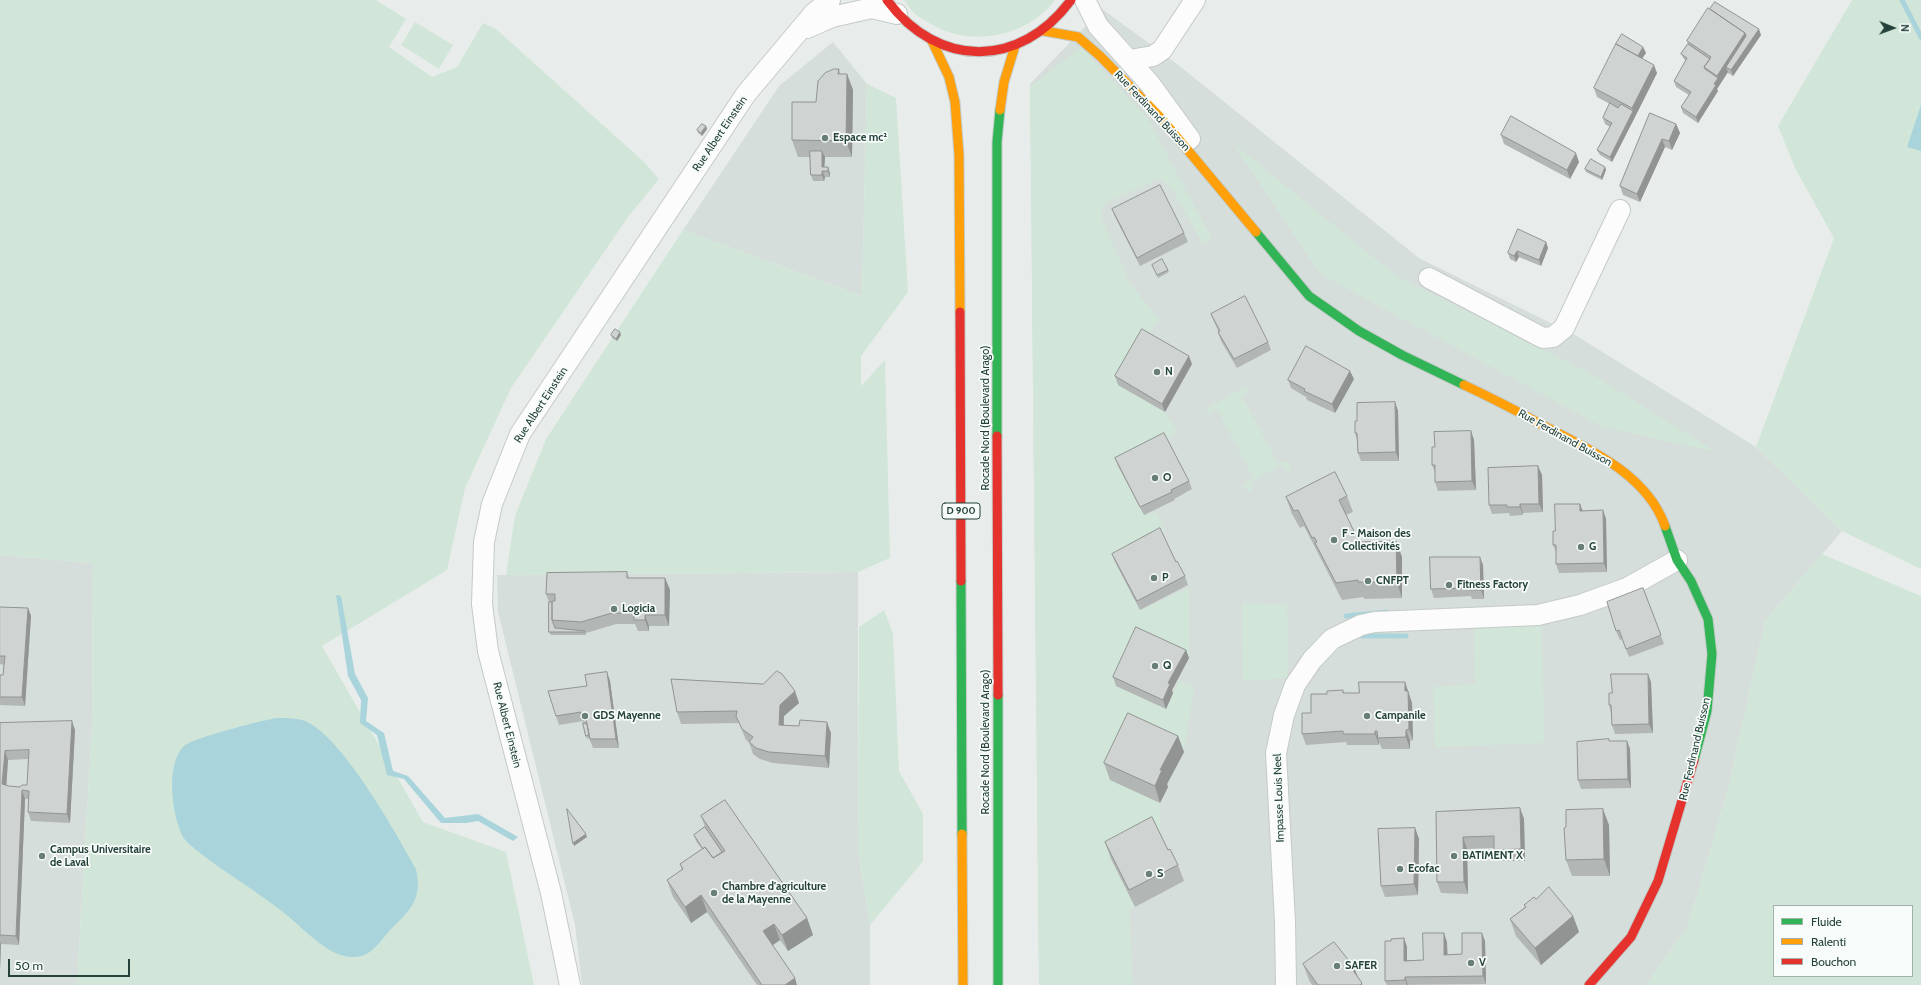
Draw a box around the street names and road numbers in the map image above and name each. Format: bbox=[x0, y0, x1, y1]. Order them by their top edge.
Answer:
street label: Rue Ferdinand Buisson bbox=[1111, 68, 1193, 154]
street label: Rue Albert Einstein bbox=[690, 94, 750, 174]
street label: Rocade Nord (Boulevard Arago) bbox=[979, 346, 993, 490]
street label: Rue Albert Einstein bbox=[511, 364, 571, 446]
street label: Rue Ferdinand Buisson bbox=[1516, 407, 1614, 469]
road number: D 900 bbox=[942, 503, 980, 519]
street label: Rocade Nord (Boulevard Arago) bbox=[979, 670, 993, 814]
street label: Rue Albert Einstein bbox=[490, 681, 524, 769]
street label: Rue Ferdinand Buisson bbox=[1677, 696, 1713, 802]
street label: Impasse Louis Neel bbox=[1271, 753, 1287, 843]

